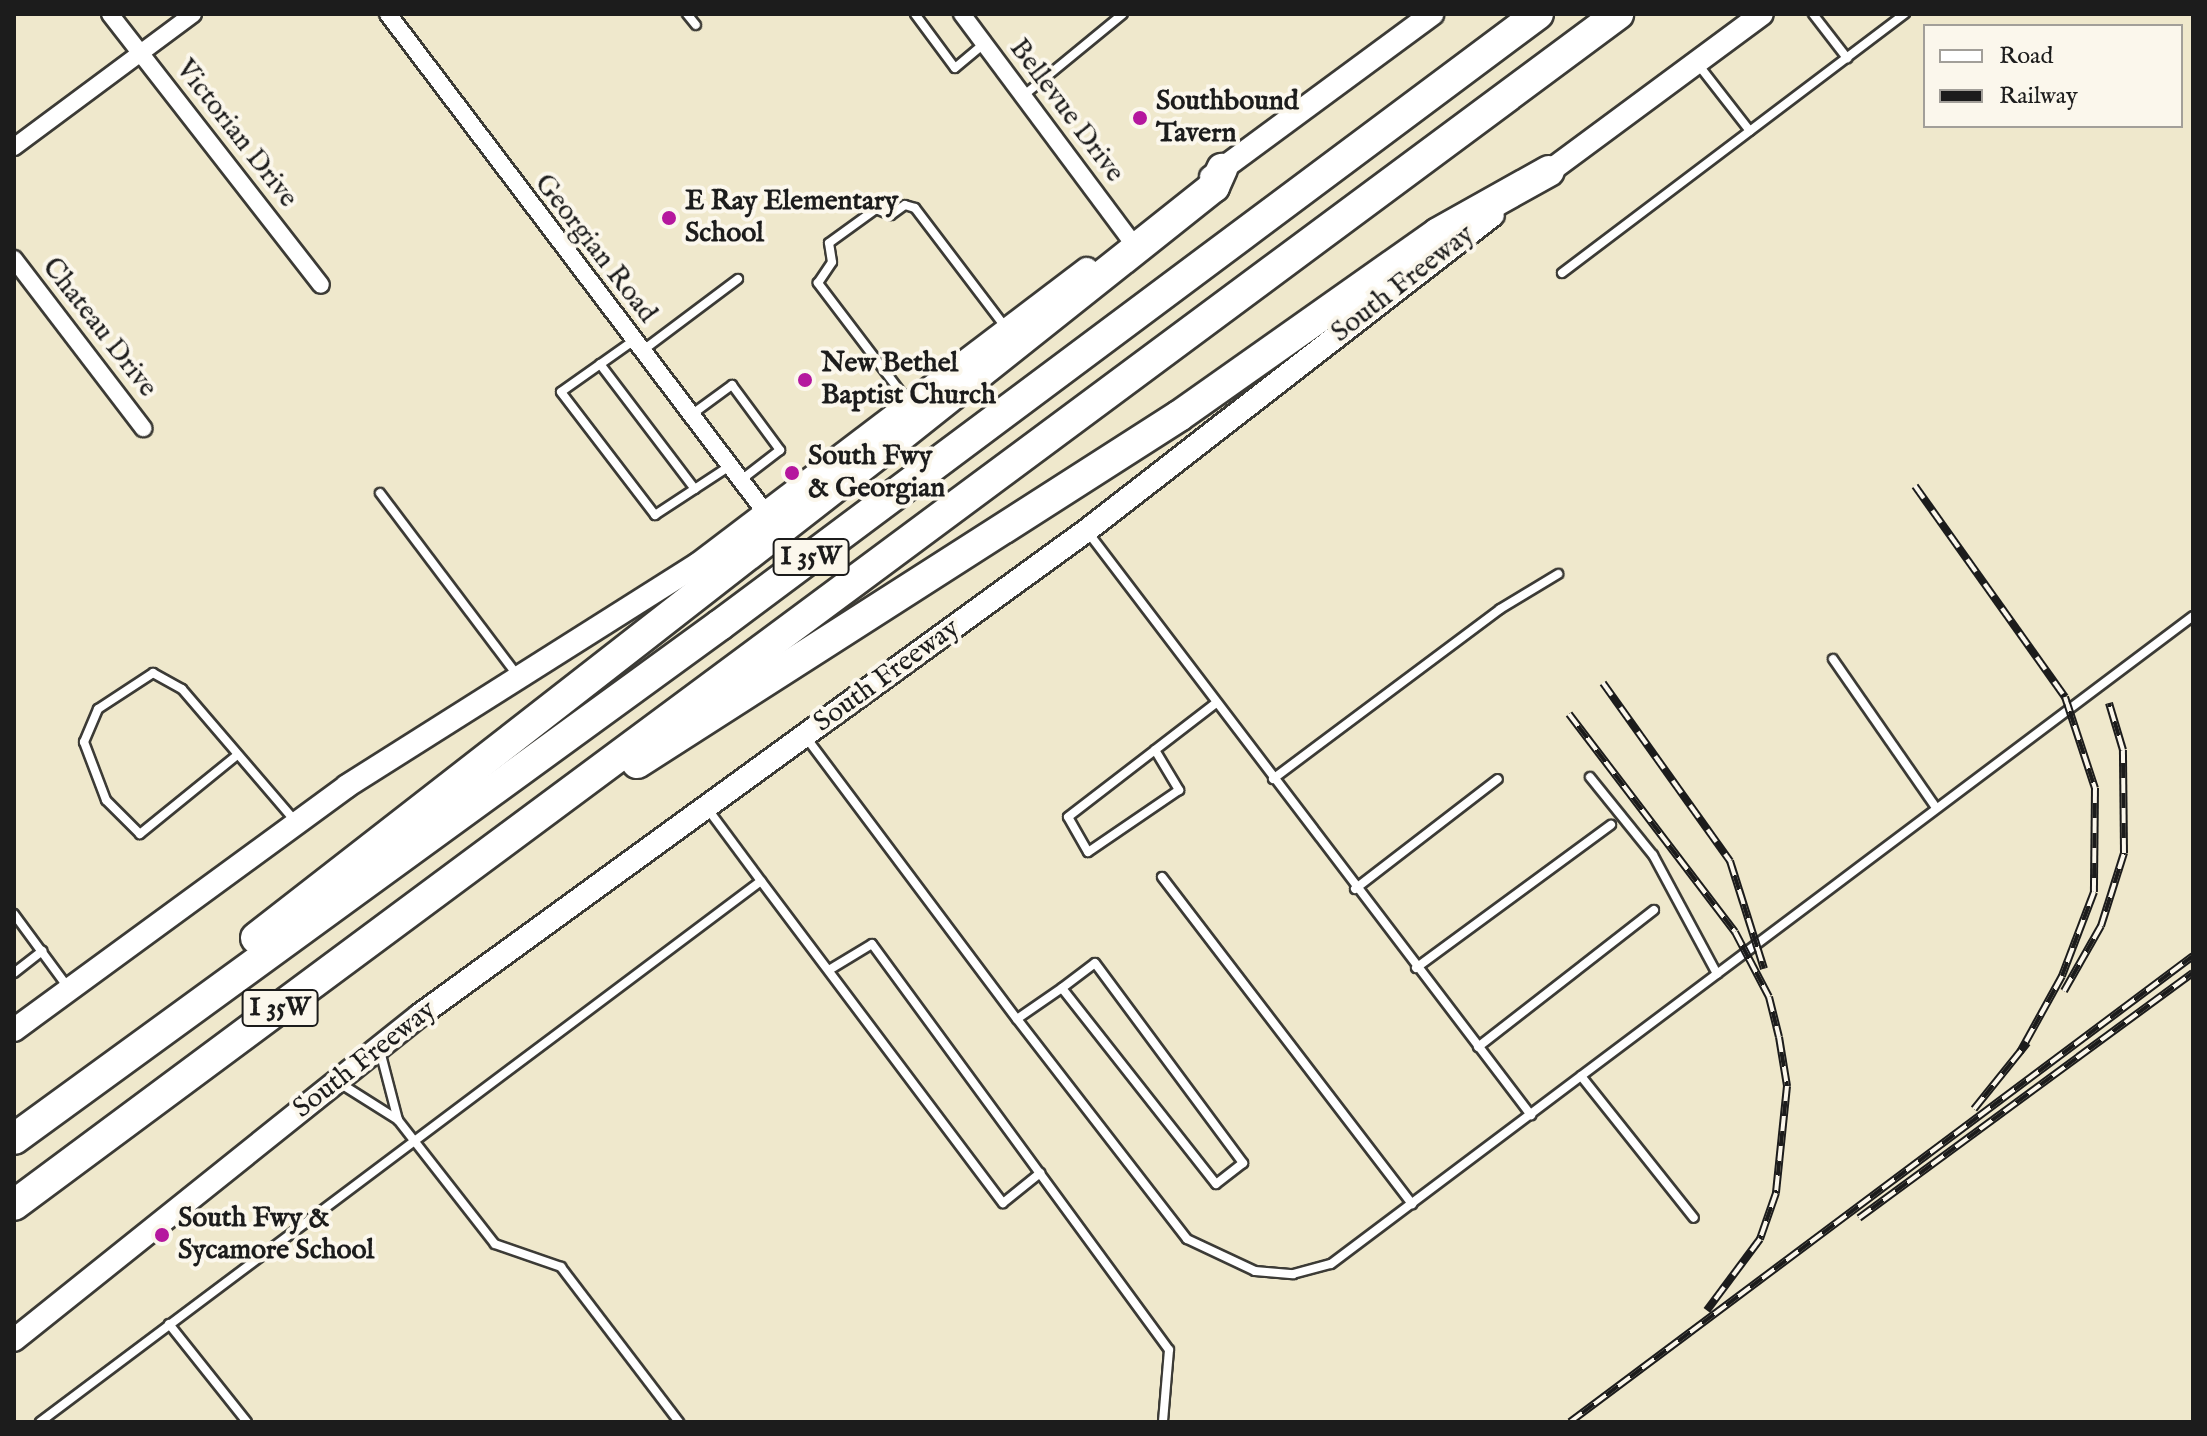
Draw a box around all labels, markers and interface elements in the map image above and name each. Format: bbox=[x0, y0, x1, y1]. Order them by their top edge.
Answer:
legend bbox=[1923, 24, 2183, 128]
street label: Bellevue Drive bbox=[1001, 33, 1131, 189]
text: Road bbox=[1999, 41, 2053, 72]
street label: Victorian Drive bbox=[168, 53, 304, 215]
text: Railway bbox=[1999, 81, 2078, 112]
place label: Southbound Tavern bbox=[1156, 85, 1299, 151]
marker: Southbound Tavern bbox=[1131, 109, 1149, 127]
street label: Georgian Road bbox=[527, 168, 663, 330]
place label: E Ray Elementary School bbox=[685, 185, 898, 251]
marker: E Ray Elementary School bbox=[660, 209, 678, 227]
street label: South Freeway bbox=[1325, 218, 1481, 350]
street label: Chateau Drive bbox=[34, 252, 164, 404]
place label: New Bethel Baptist Church bbox=[821, 347, 996, 413]
marker: New Bethel Baptist Church bbox=[796, 371, 814, 389]
place label: South Fwy & Georgian bbox=[808, 440, 945, 506]
marker: South Fwy & Georgian bbox=[783, 464, 801, 482]
road number: I 35W bbox=[771, 535, 851, 579]
street label: South Freeway bbox=[808, 612, 966, 740]
road number: I 35W bbox=[240, 986, 320, 1030]
street label: South Freeway bbox=[287, 994, 443, 1126]
place label: South Fwy & Sycamore School bbox=[178, 1202, 374, 1268]
marker: South Fwy & Sycamore School bbox=[153, 1226, 171, 1244]

